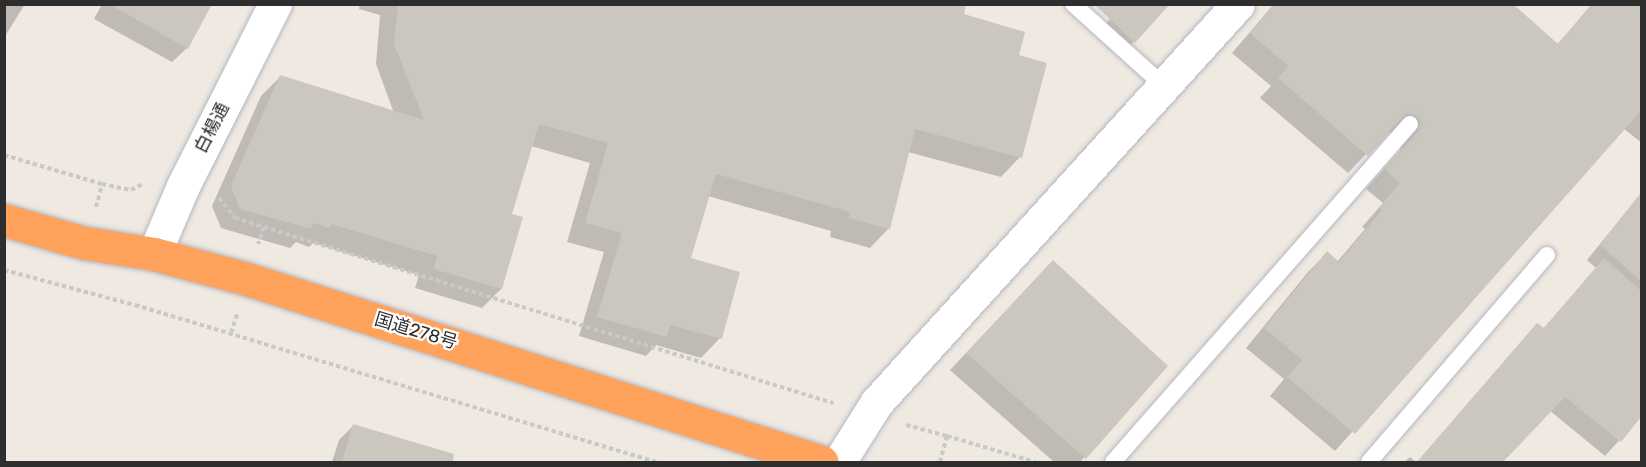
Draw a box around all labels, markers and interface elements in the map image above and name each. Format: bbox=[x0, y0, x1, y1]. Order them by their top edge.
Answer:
street label: 白楊通 bbox=[190, 99, 234, 157]
street label: 国道278号 bbox=[372, 308, 460, 354]

